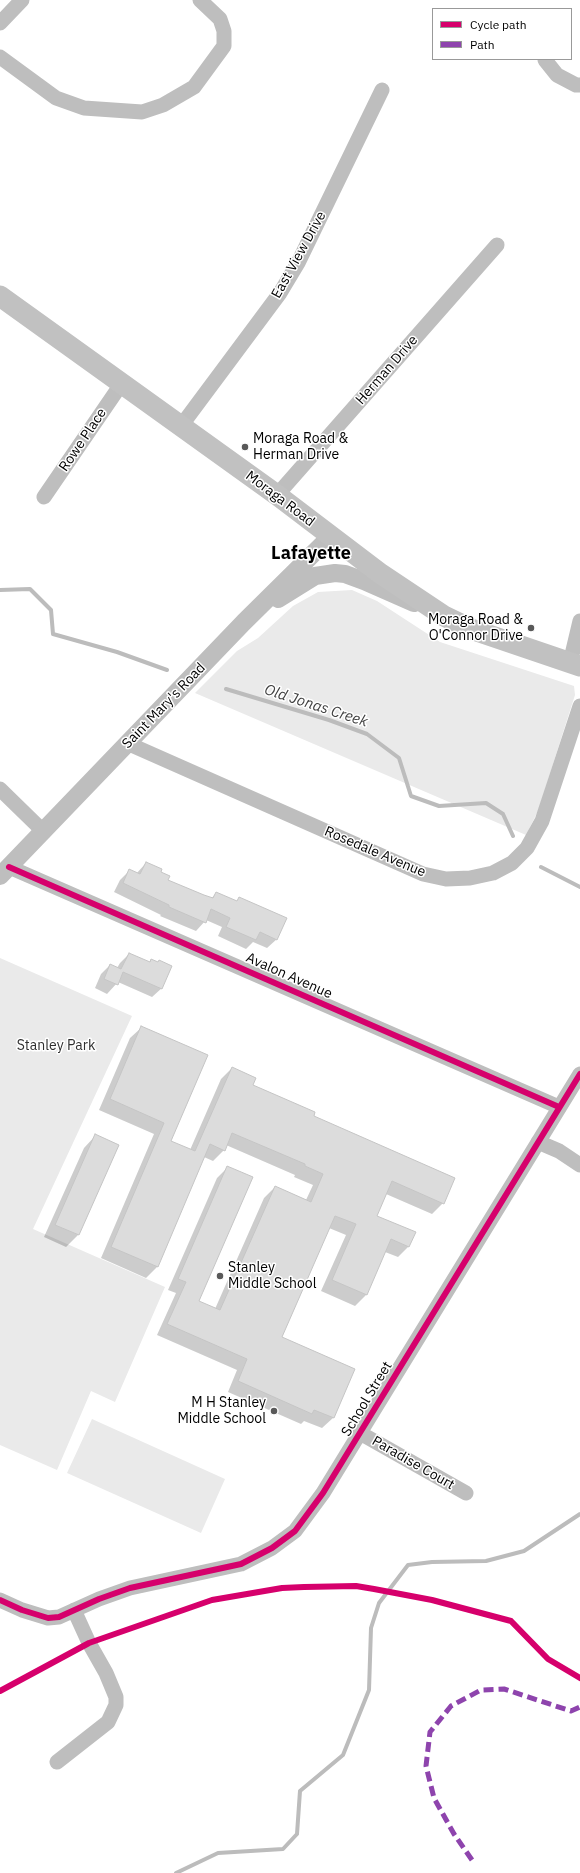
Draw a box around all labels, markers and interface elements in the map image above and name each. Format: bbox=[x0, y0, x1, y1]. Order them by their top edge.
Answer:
legend bbox=[432, 8, 572, 60]
text: Cycle path bbox=[470, 17, 527, 32]
text: Path bbox=[470, 37, 495, 52]
street label: East View Drive bbox=[268, 209, 330, 301]
street label: Herman Drive bbox=[352, 332, 422, 408]
street label: Rowe Place bbox=[56, 405, 110, 475]
place label: Moraga Road & Herman Drive bbox=[253, 431, 348, 464]
marker: Moraga Road & Herman Drive bbox=[240, 442, 250, 452]
street label: Moraga Road bbox=[242, 468, 318, 530]
district label: Lafayette bbox=[271, 543, 351, 565]
place label: Moraga Road & O'Connor Drive bbox=[428, 612, 523, 644]
marker: Moraga Road & O'Connor Drive bbox=[526, 623, 536, 633]
street label: Saint Mary's Road bbox=[119, 660, 209, 752]
water label: Old Jonas Creek bbox=[262, 681, 370, 731]
street label: Rosedale Avenue bbox=[322, 823, 428, 881]
street label: Avalon Avenue bbox=[243, 949, 335, 1003]
park label: Stanley Park bbox=[17, 1038, 95, 1054]
place label: Stanley Middle School bbox=[228, 1260, 317, 1292]
marker: Stanley Middle School bbox=[215, 1271, 225, 1281]
street label: School Street bbox=[338, 1359, 396, 1439]
place label: M H Stanley Middle School bbox=[177, 1395, 266, 1428]
marker: M H Stanley Middle School bbox=[269, 1406, 279, 1416]
street label: Paradise Court bbox=[369, 1433, 457, 1493]

